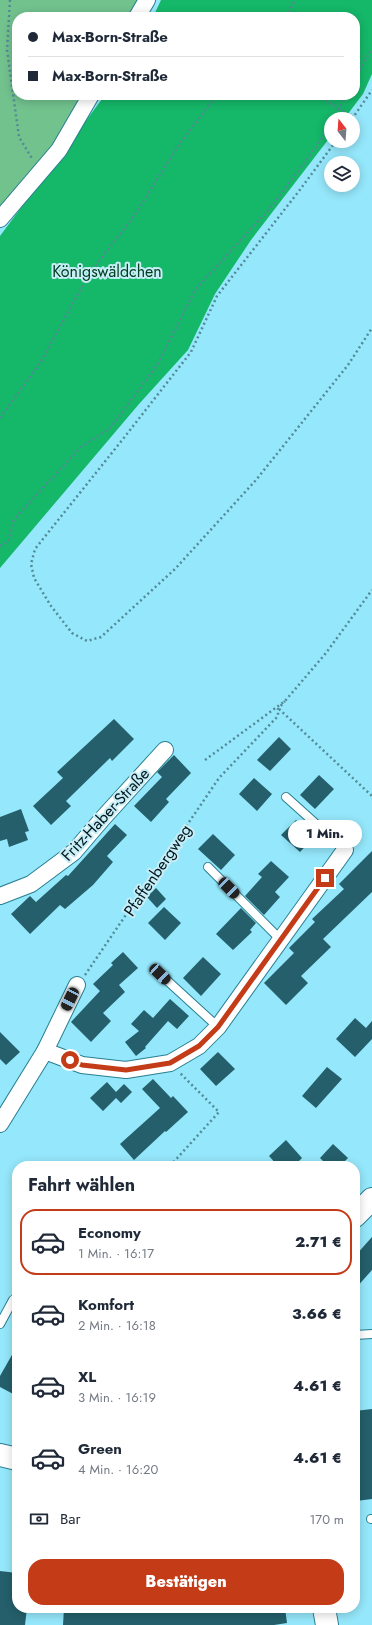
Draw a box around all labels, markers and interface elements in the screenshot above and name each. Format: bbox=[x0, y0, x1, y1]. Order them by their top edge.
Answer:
text: Max-Born-Straße bbox=[52, 26, 168, 48]
text: Max-Born-Straße bbox=[52, 65, 168, 87]
north arrow bbox=[324, 112, 360, 148]
map controls bbox=[324, 112, 360, 192]
button: layers bbox=[324, 156, 360, 192]
park label: Königswäldchen bbox=[52, 260, 162, 283]
street label: Fritz-Haber-Straße bbox=[56, 763, 155, 866]
street label: Pfaffenbergweg bbox=[118, 820, 197, 921]
callout: 1 Min. bbox=[288, 820, 362, 848]
text: 1 Min. bbox=[306, 824, 344, 843]
route end bbox=[316, 869, 334, 887]
car bbox=[216, 875, 242, 901]
car bbox=[147, 961, 173, 987]
car bbox=[59, 986, 81, 1012]
route start bbox=[61, 1051, 79, 1069]
text: Fahrt wählen bbox=[28, 1172, 135, 1198]
text: Economy bbox=[78, 1222, 141, 1244]
icon: car bbox=[30, 1224, 66, 1260]
text: 2.71 € bbox=[295, 1231, 342, 1253]
text: 1 Min. · 16:17 bbox=[78, 1244, 154, 1263]
text: Komfort bbox=[78, 1294, 134, 1316]
icon: car bbox=[30, 1296, 66, 1332]
text: 3.66 € bbox=[292, 1303, 342, 1325]
text: 2 Min. · 16:18 bbox=[78, 1316, 156, 1335]
text: XL bbox=[78, 1366, 96, 1388]
icon: car bbox=[30, 1368, 66, 1404]
text: 4.61 € bbox=[293, 1375, 342, 1397]
text: 3 Min. · 16:19 bbox=[78, 1388, 156, 1407]
text: Green bbox=[78, 1438, 122, 1460]
icon: car bbox=[30, 1440, 66, 1476]
text: 4.61 € bbox=[293, 1447, 342, 1469]
text: 4 Min. · 16:20 bbox=[78, 1460, 158, 1479]
icon: cash bbox=[28, 1508, 50, 1530]
text: Bar bbox=[60, 1508, 81, 1530]
text: 170 m bbox=[309, 1510, 344, 1529]
button: Bestätigen bbox=[28, 1559, 344, 1605]

